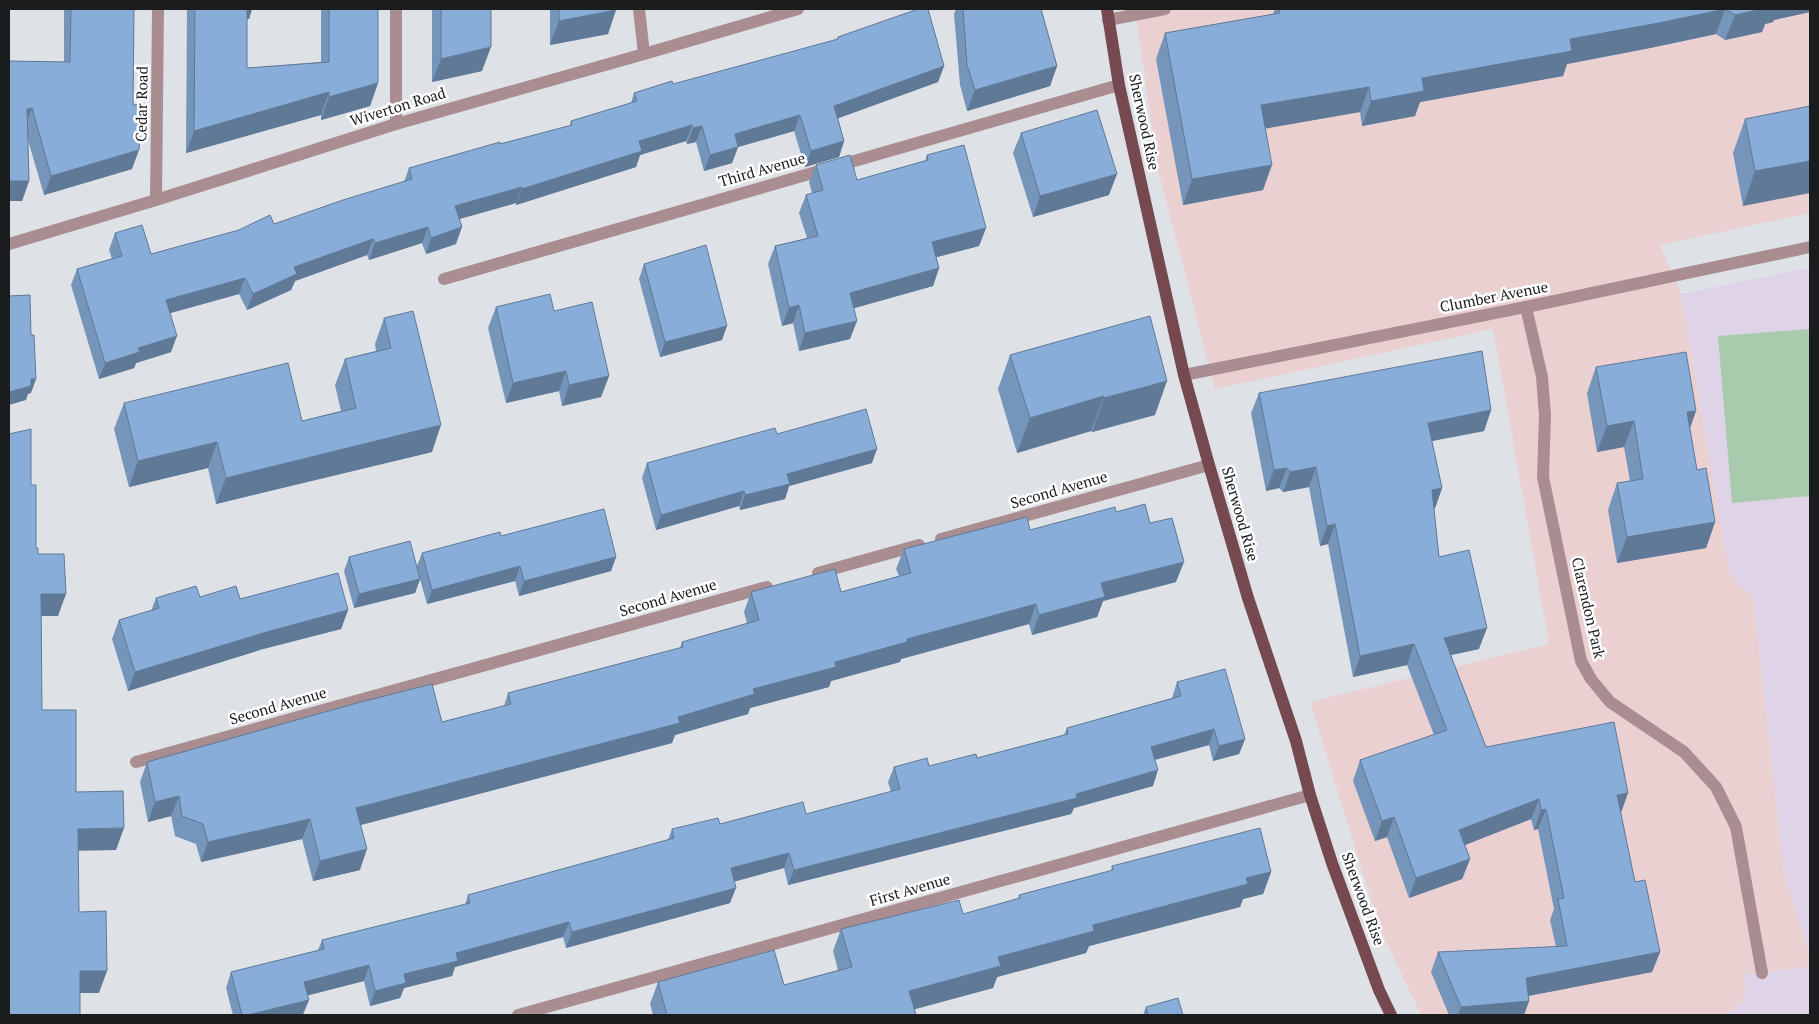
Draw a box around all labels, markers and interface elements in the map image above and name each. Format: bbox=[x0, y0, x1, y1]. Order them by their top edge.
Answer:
street label: Cedar Road bbox=[130, 66, 152, 142]
street label: Sherwood Rise bbox=[1125, 72, 1165, 172]
street label: Wiverton Road bbox=[347, 82, 448, 130]
street label: Third Avenue bbox=[716, 147, 807, 191]
street label: Clumber Avenue bbox=[1438, 276, 1550, 316]
street label: Sherwood Rise bbox=[1218, 464, 1264, 563]
street label: Second Avenue bbox=[1008, 466, 1110, 512]
street label: Clarendon Park bbox=[1568, 555, 1610, 661]
street label: Second Avenue bbox=[617, 574, 719, 620]
street label: Second Avenue bbox=[227, 682, 329, 728]
street label: Sherwood Rise bbox=[1338, 849, 1390, 948]
street label: First Avenue bbox=[867, 868, 952, 910]

